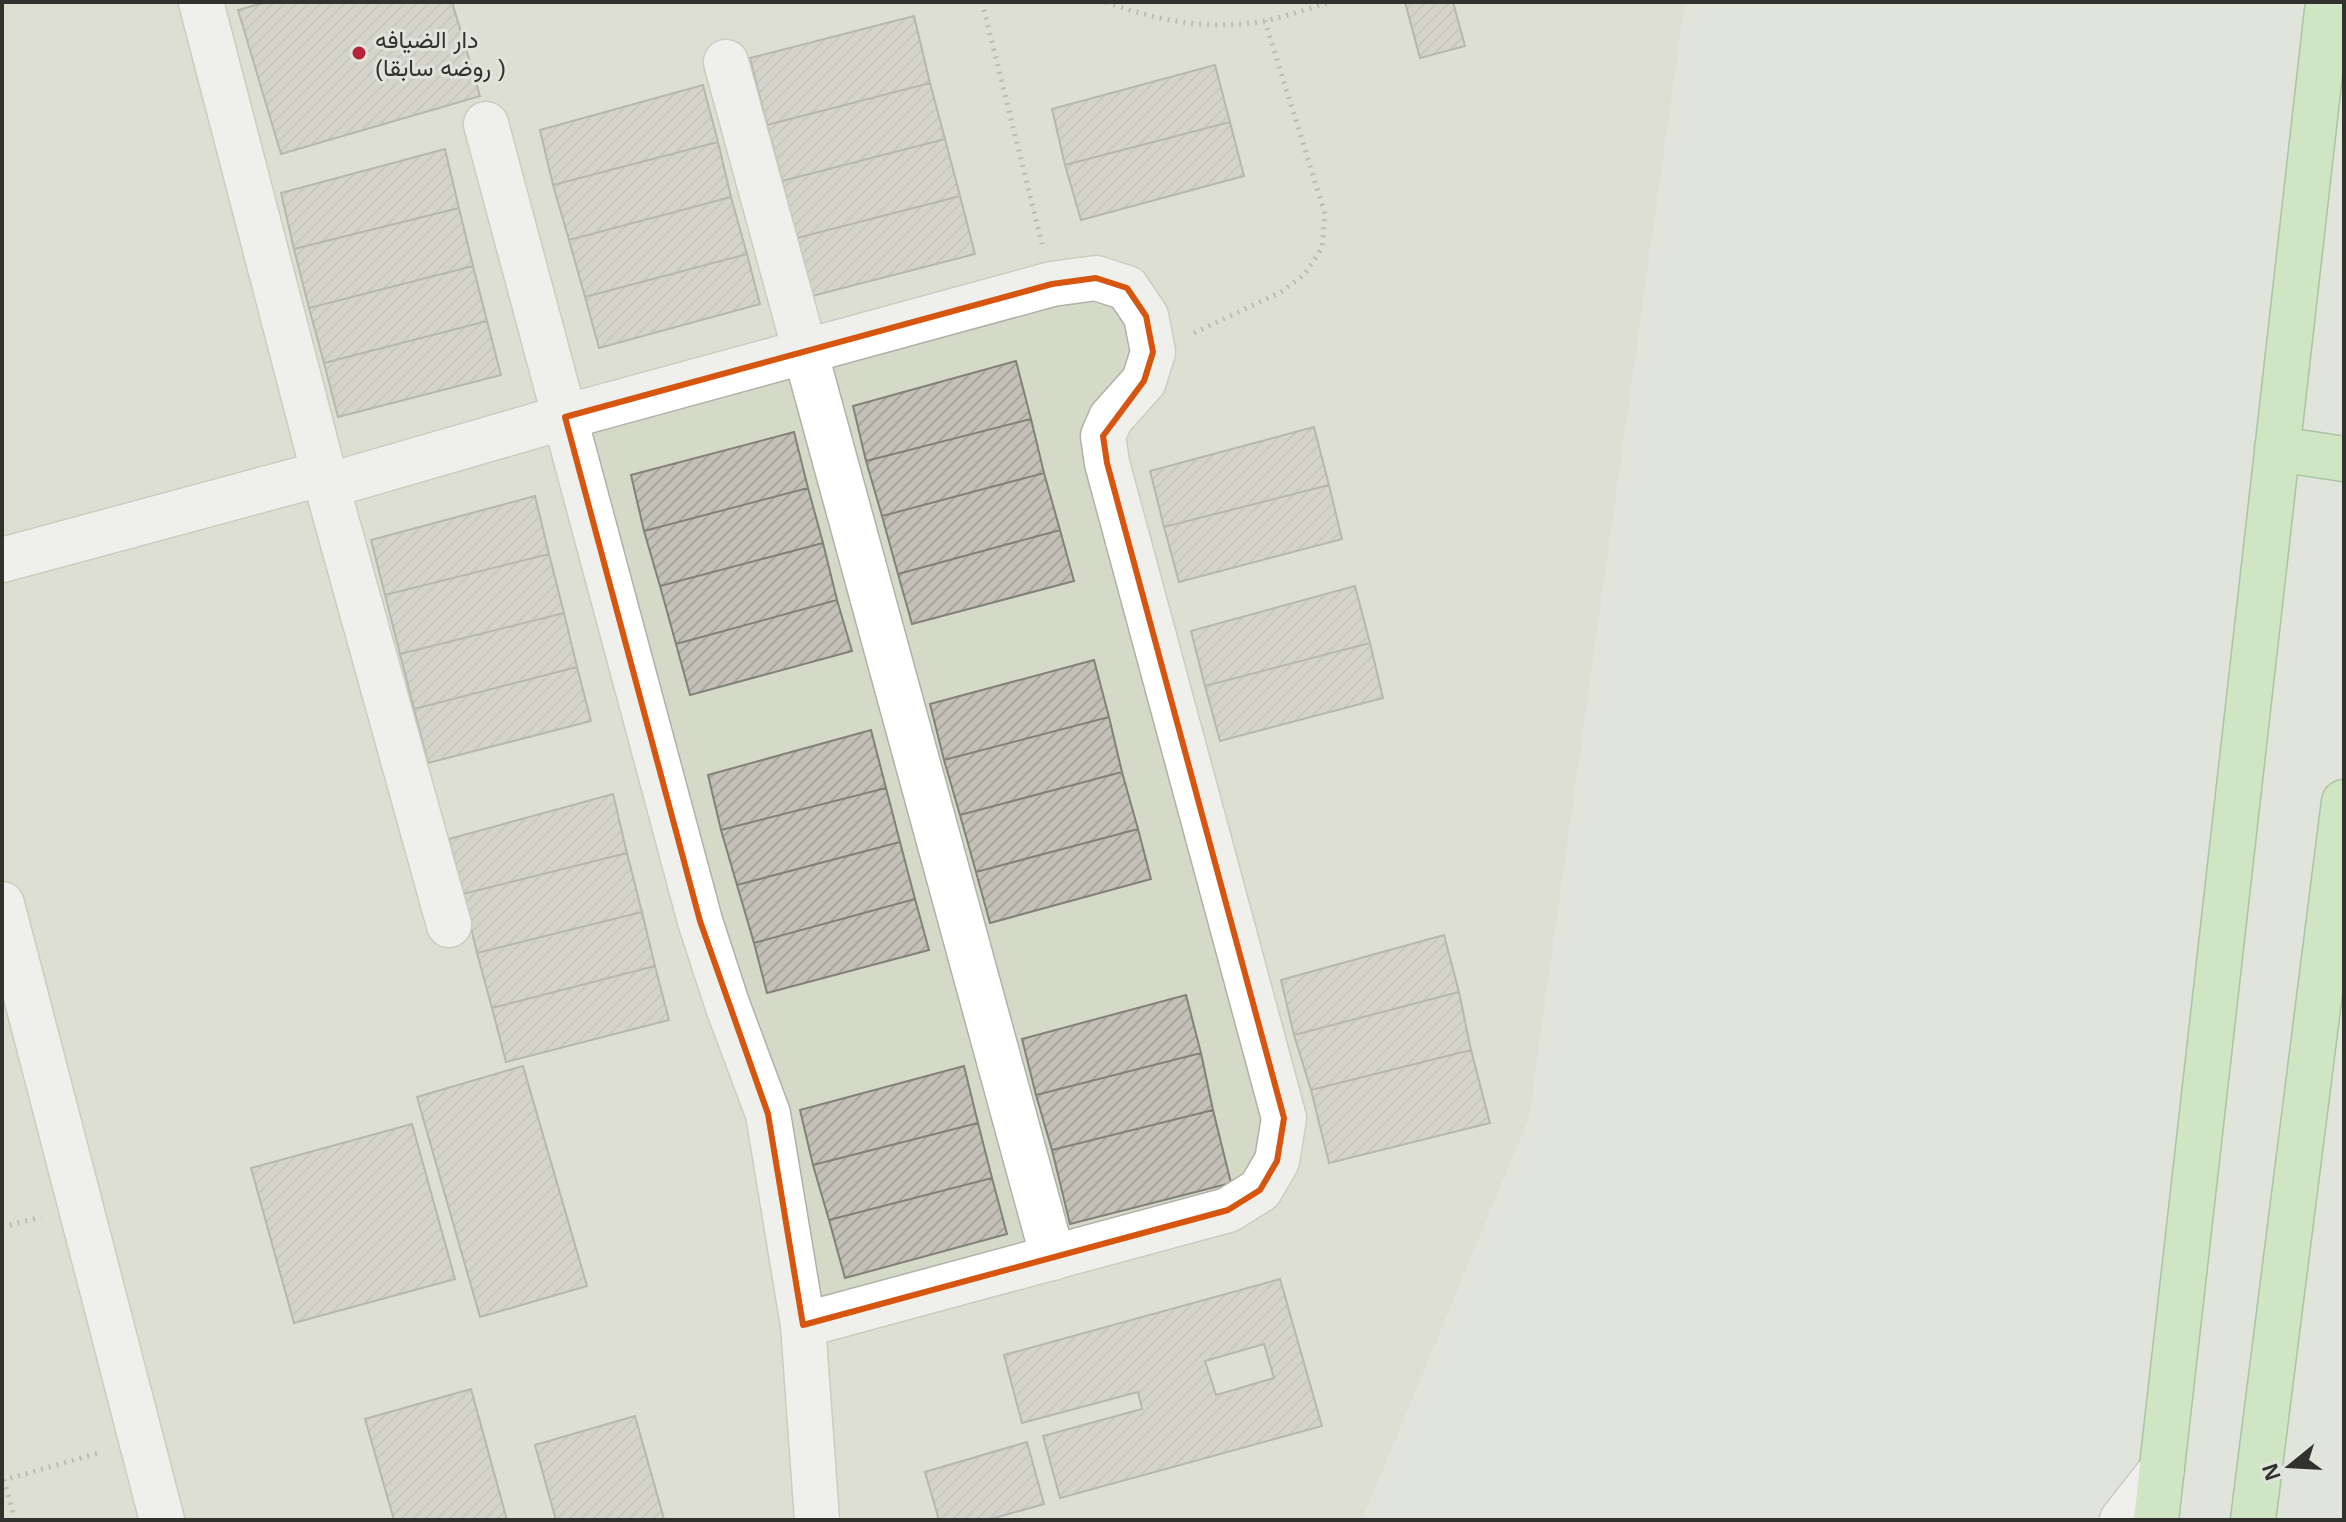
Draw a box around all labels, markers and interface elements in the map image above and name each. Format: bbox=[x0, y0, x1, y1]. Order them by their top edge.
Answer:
place label: دار الضيافه (روضه سابقا ) bbox=[375, 26, 506, 83]
marker: دار الضيافه (روضه سابقا ) bbox=[350, 44, 368, 62]
north arrow bbox=[2250, 1426, 2330, 1506]
text: N bbox=[2257, 1461, 2286, 1483]

